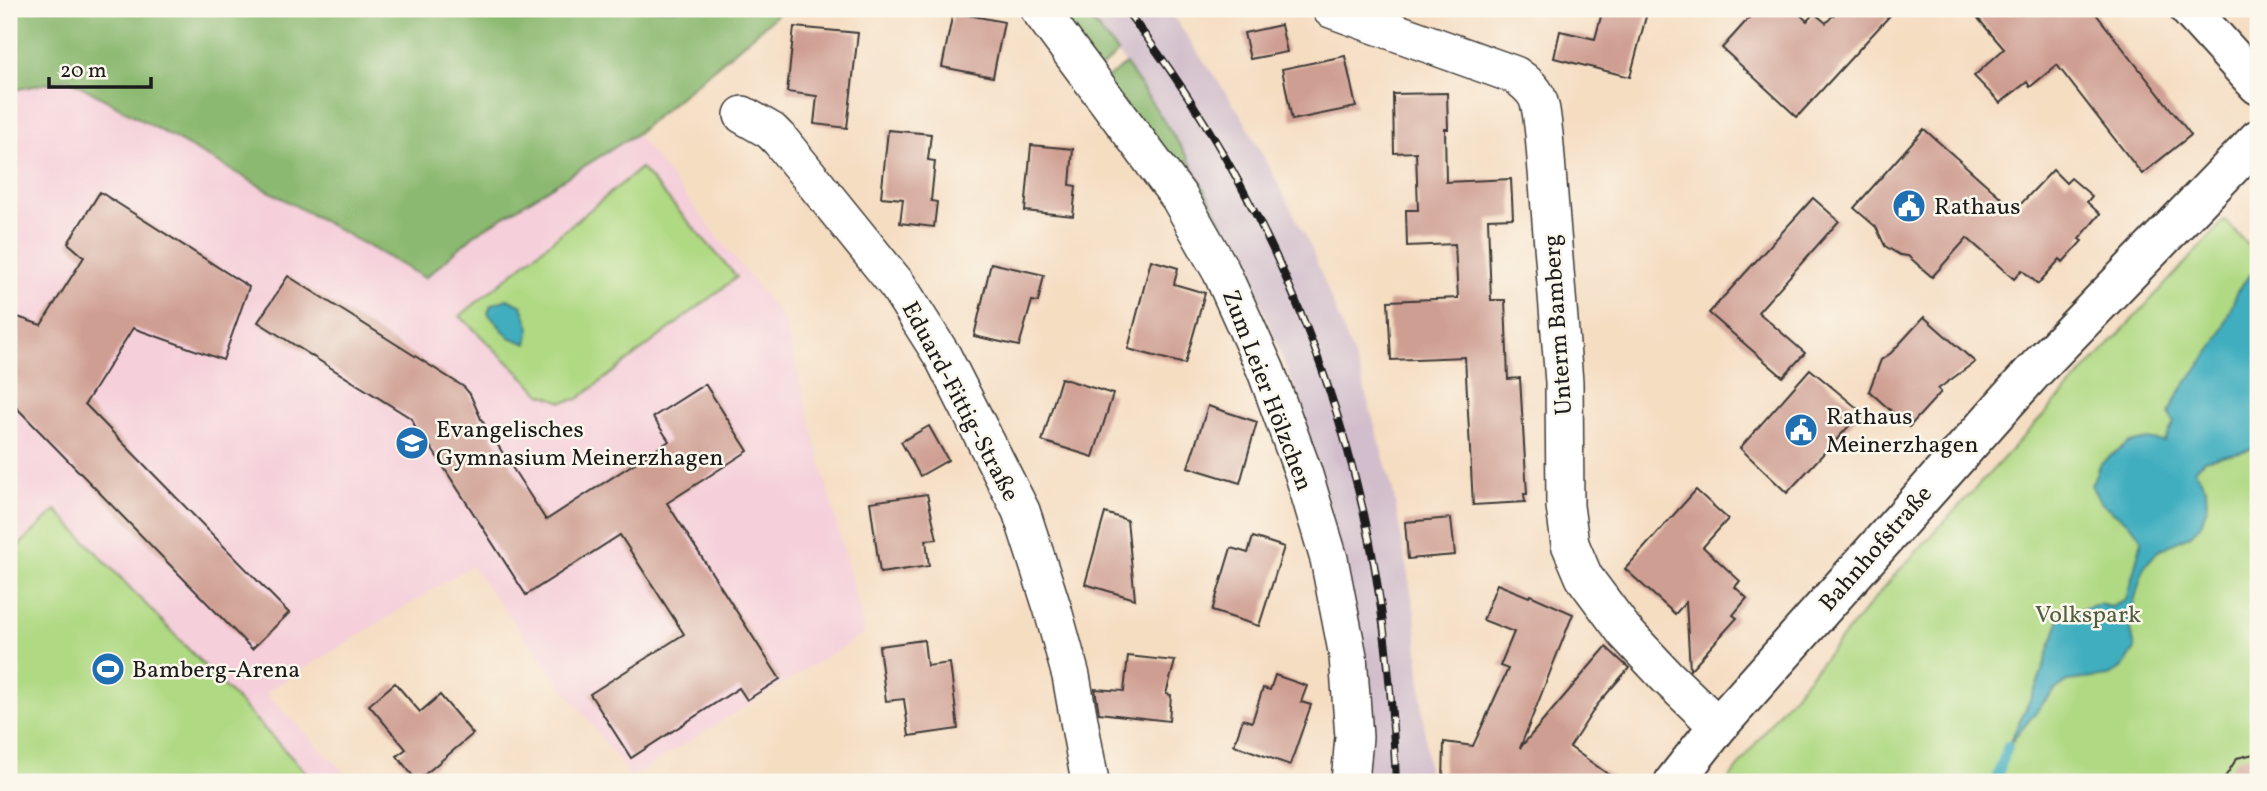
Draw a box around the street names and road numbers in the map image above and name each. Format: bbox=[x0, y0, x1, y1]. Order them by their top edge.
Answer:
street label: Unterm Bamberg bbox=[1536, 233, 1582, 416]
street label: Zum Leier Hölzchen bbox=[1212, 285, 1320, 496]
street label: Eduard-Fittig-Straße bbox=[892, 296, 1026, 508]
street label: Bahnhofstraße bbox=[1812, 479, 1941, 620]

